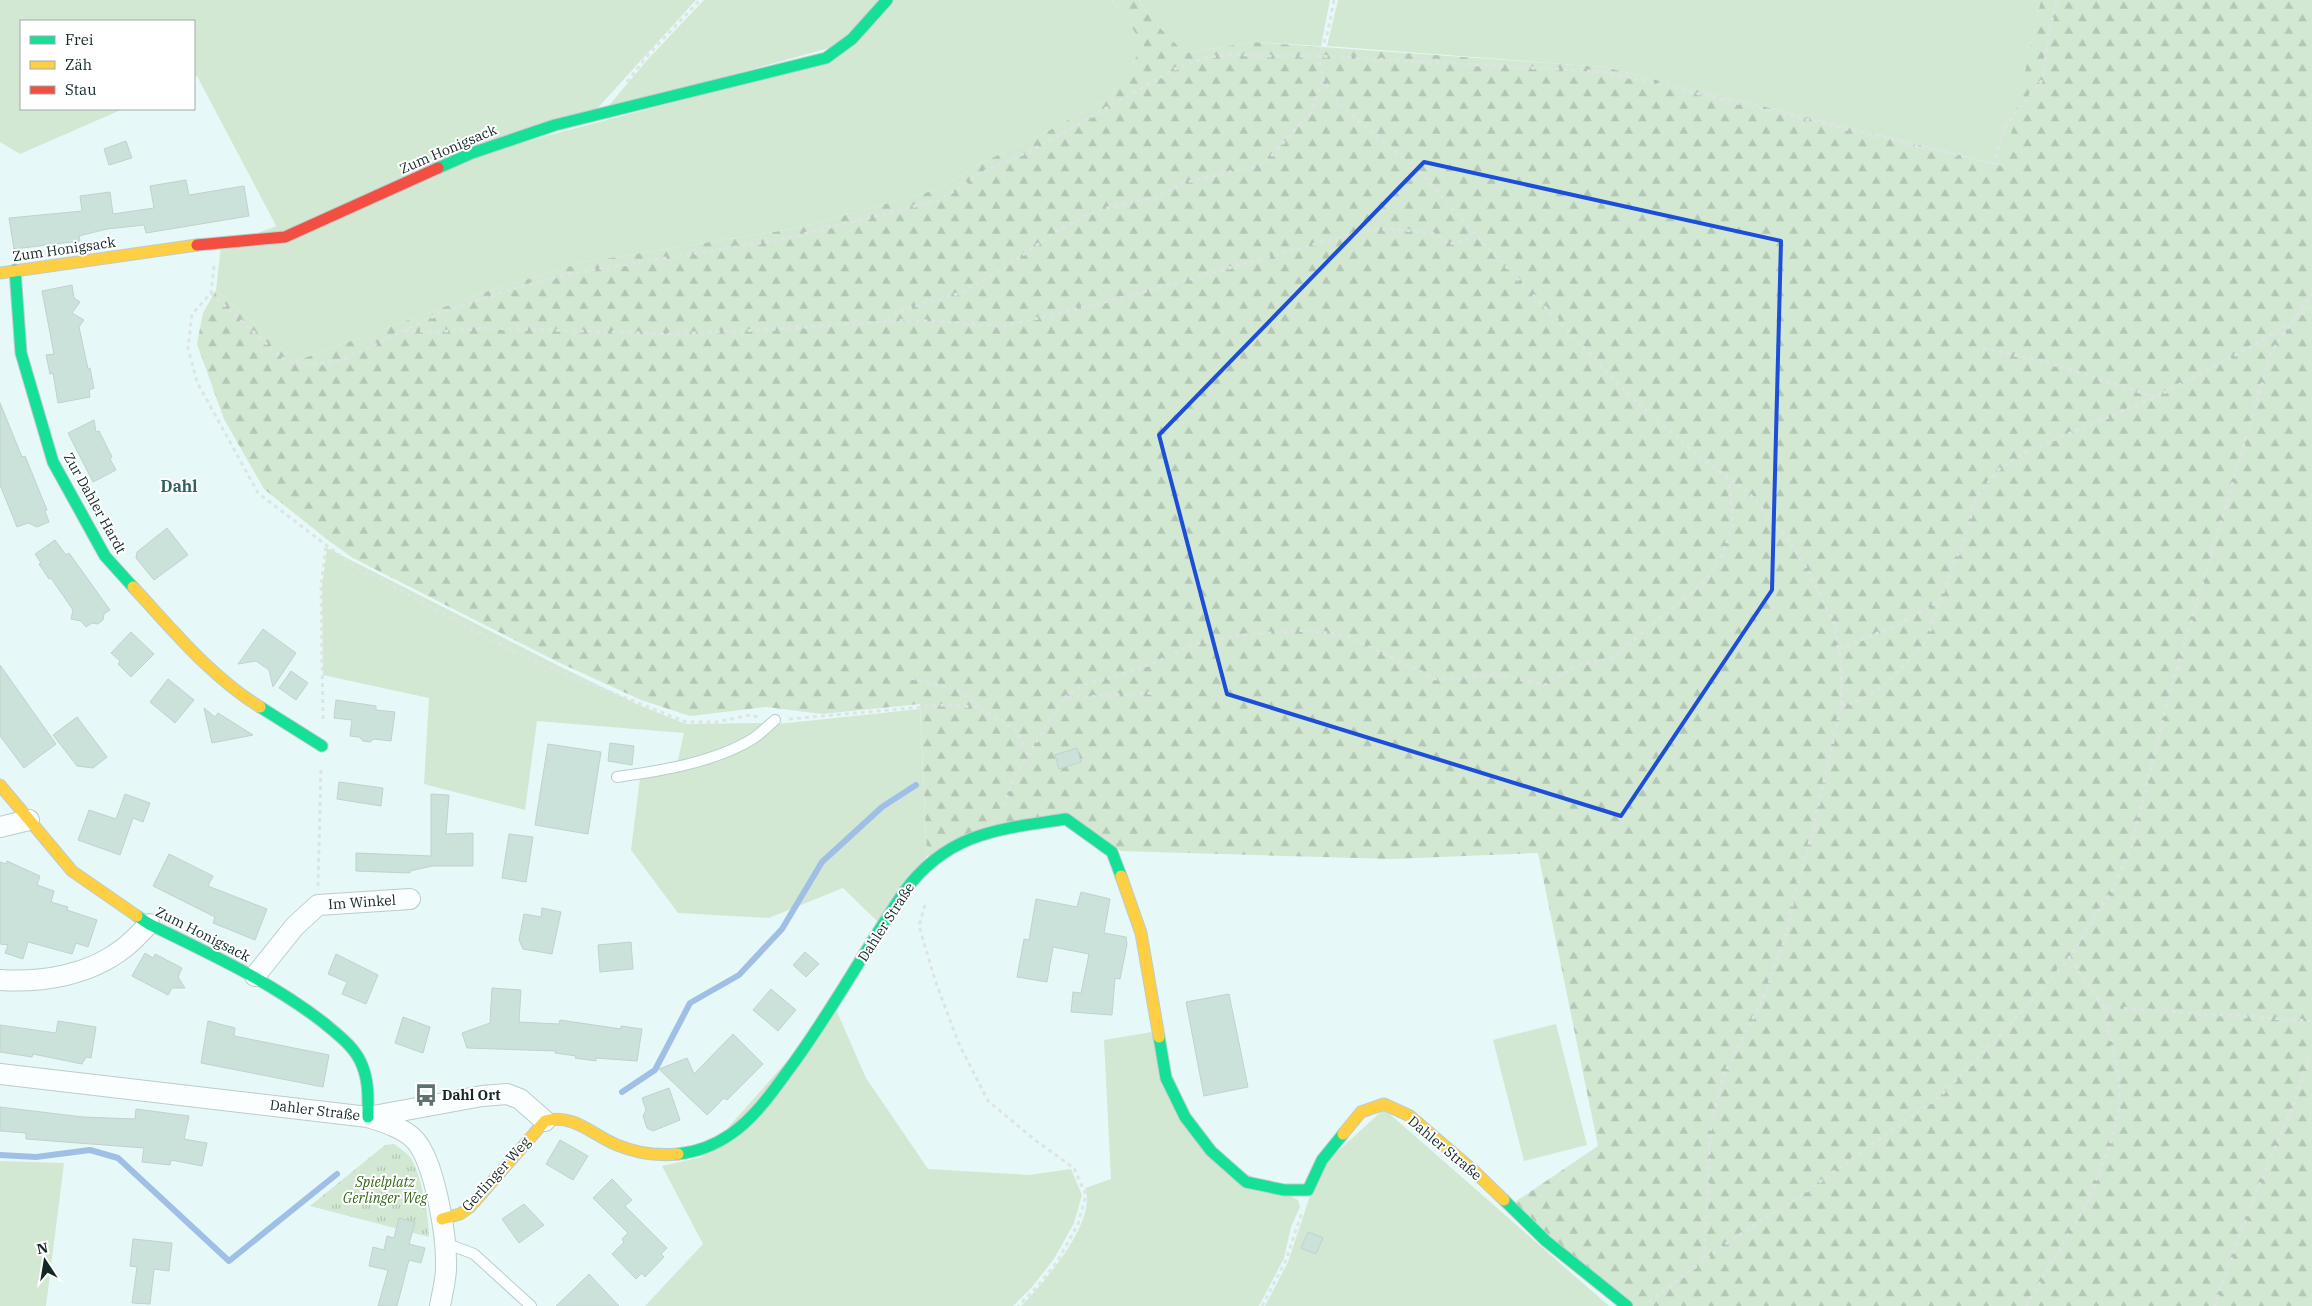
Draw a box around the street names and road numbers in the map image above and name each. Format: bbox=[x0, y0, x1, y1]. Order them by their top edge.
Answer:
street label: Zum Honigsack bbox=[397, 120, 500, 178]
street label: Zum Honigsack bbox=[11, 233, 117, 265]
street label: Zur Dahler Hardt bbox=[60, 449, 130, 557]
street label: Dahler Straße bbox=[854, 879, 918, 965]
street label: Im Winkel bbox=[328, 891, 396, 913]
street label: Zum Honigsack bbox=[153, 902, 254, 966]
street label: Dahler Straße bbox=[269, 1096, 361, 1124]
street label: Dahler Straße bbox=[1404, 1112, 1486, 1184]
street label: Gerlinger Weg bbox=[458, 1133, 534, 1215]

